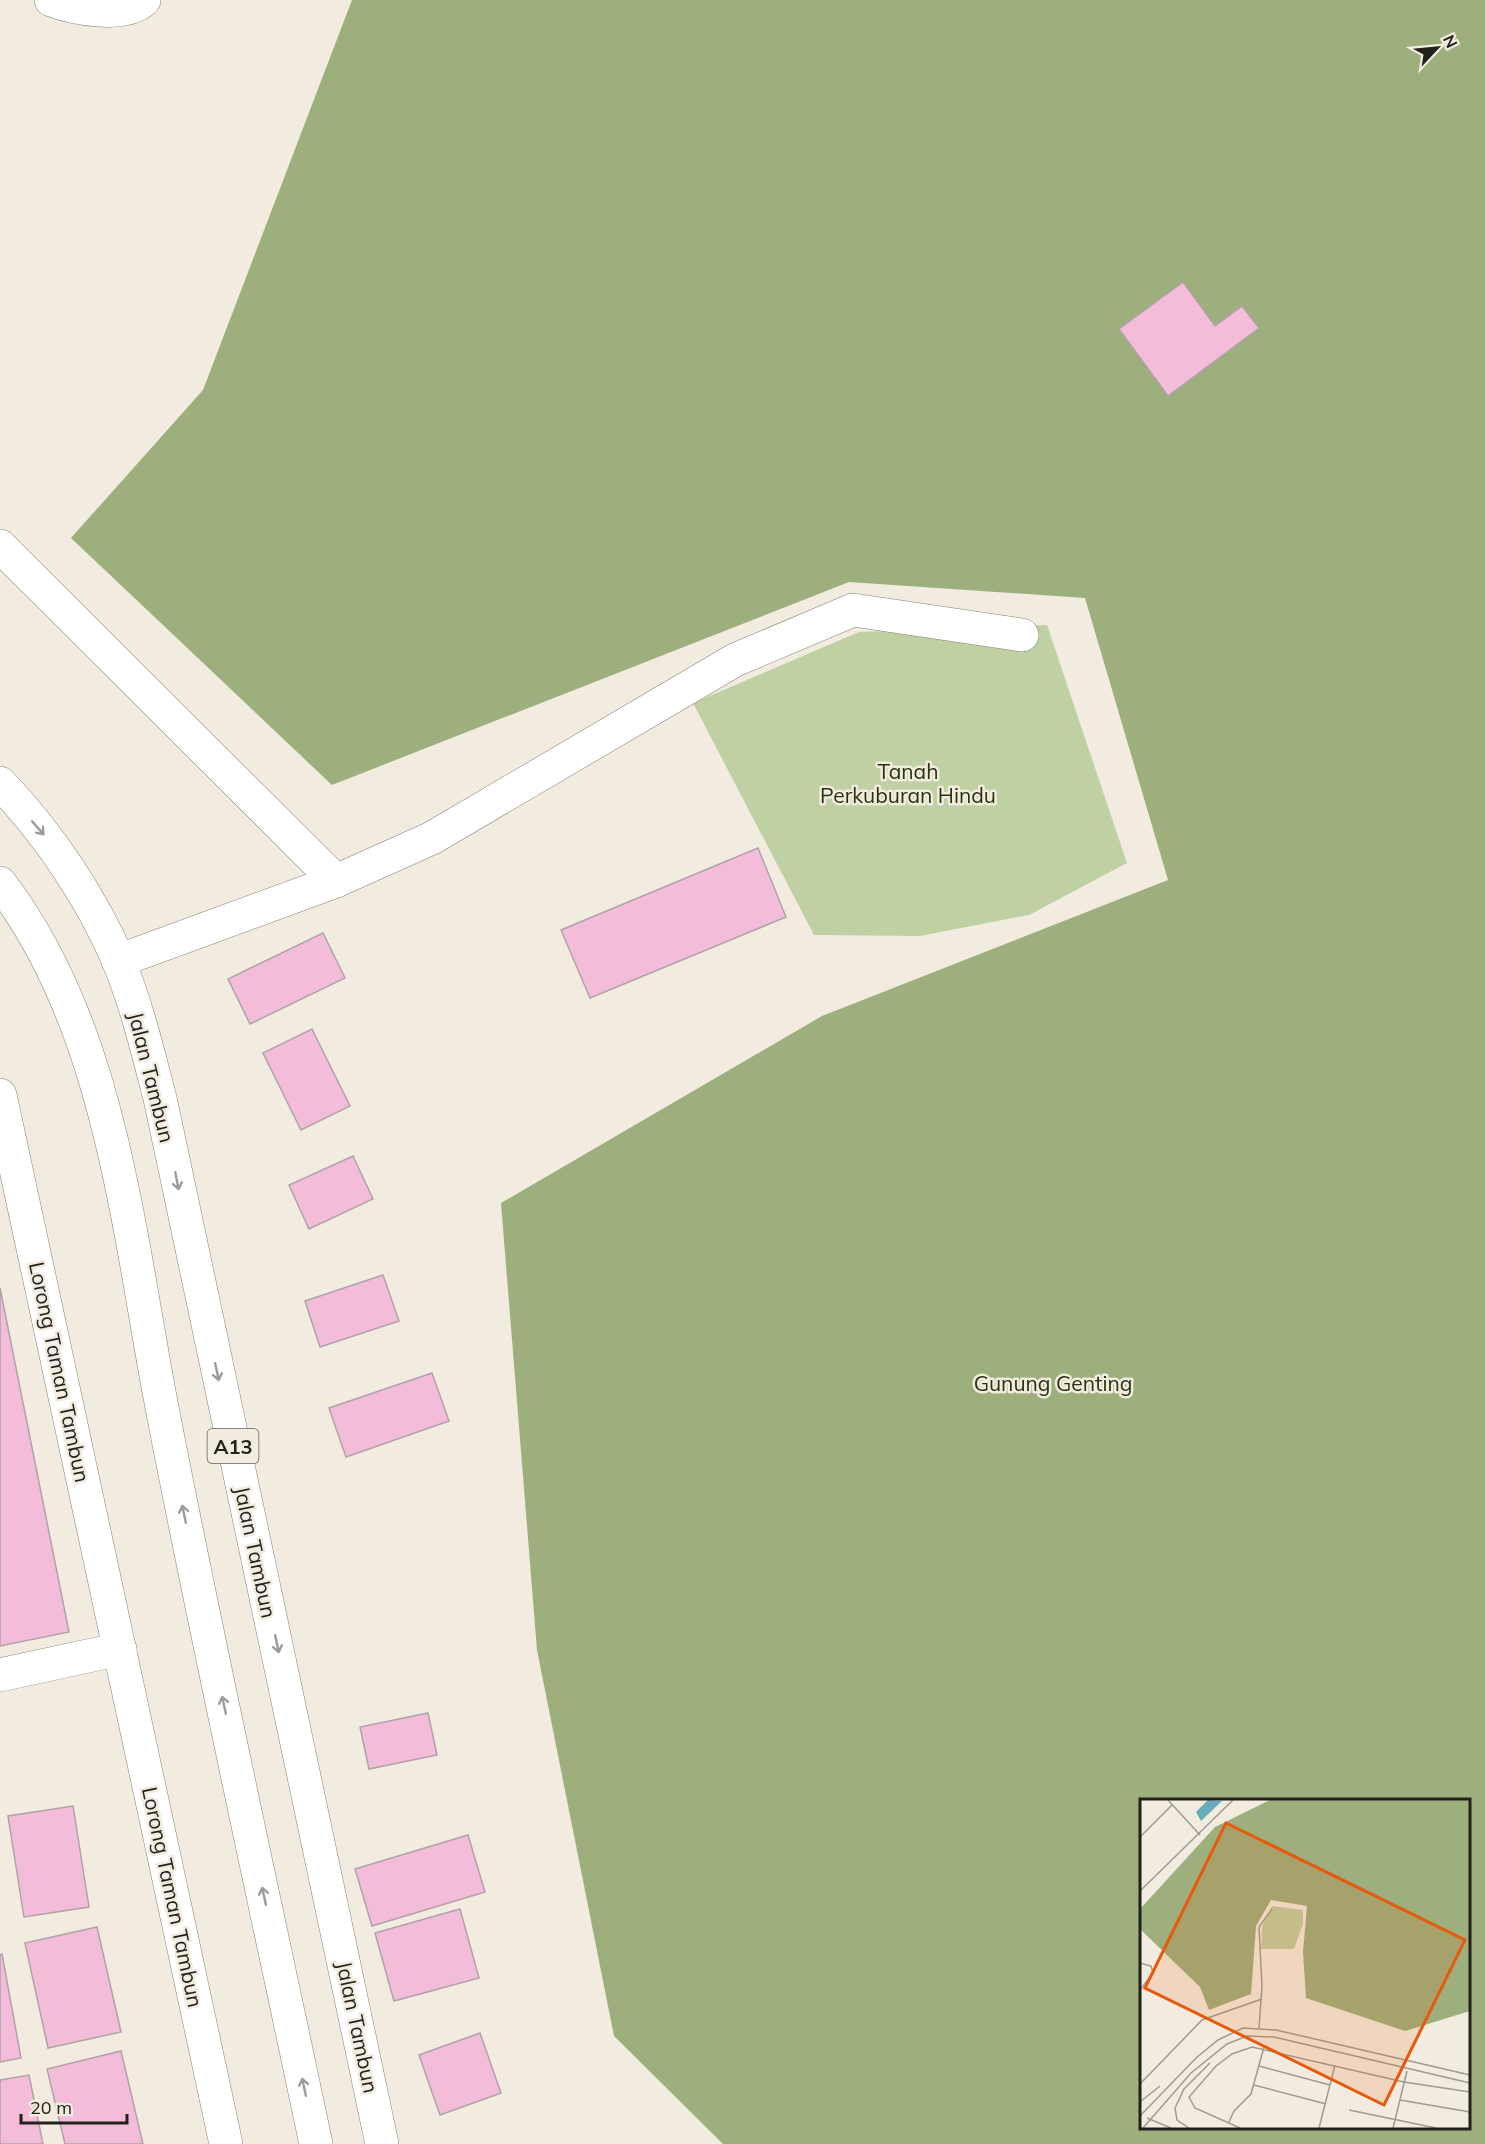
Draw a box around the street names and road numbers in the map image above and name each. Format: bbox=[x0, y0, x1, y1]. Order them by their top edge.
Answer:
street label: Jalan Tambun bbox=[123, 1009, 181, 1145]
street label: Lorong Taman Tambun bbox=[24, 1259, 96, 1485]
road number: A13 bbox=[208, 1429, 258, 1463]
street label: Jalan Tambun bbox=[229, 1484, 283, 1620]
street label: Lorong Taman Tambun bbox=[137, 1784, 209, 2010]
street label: Jalan Tambun bbox=[331, 1959, 385, 2095]

